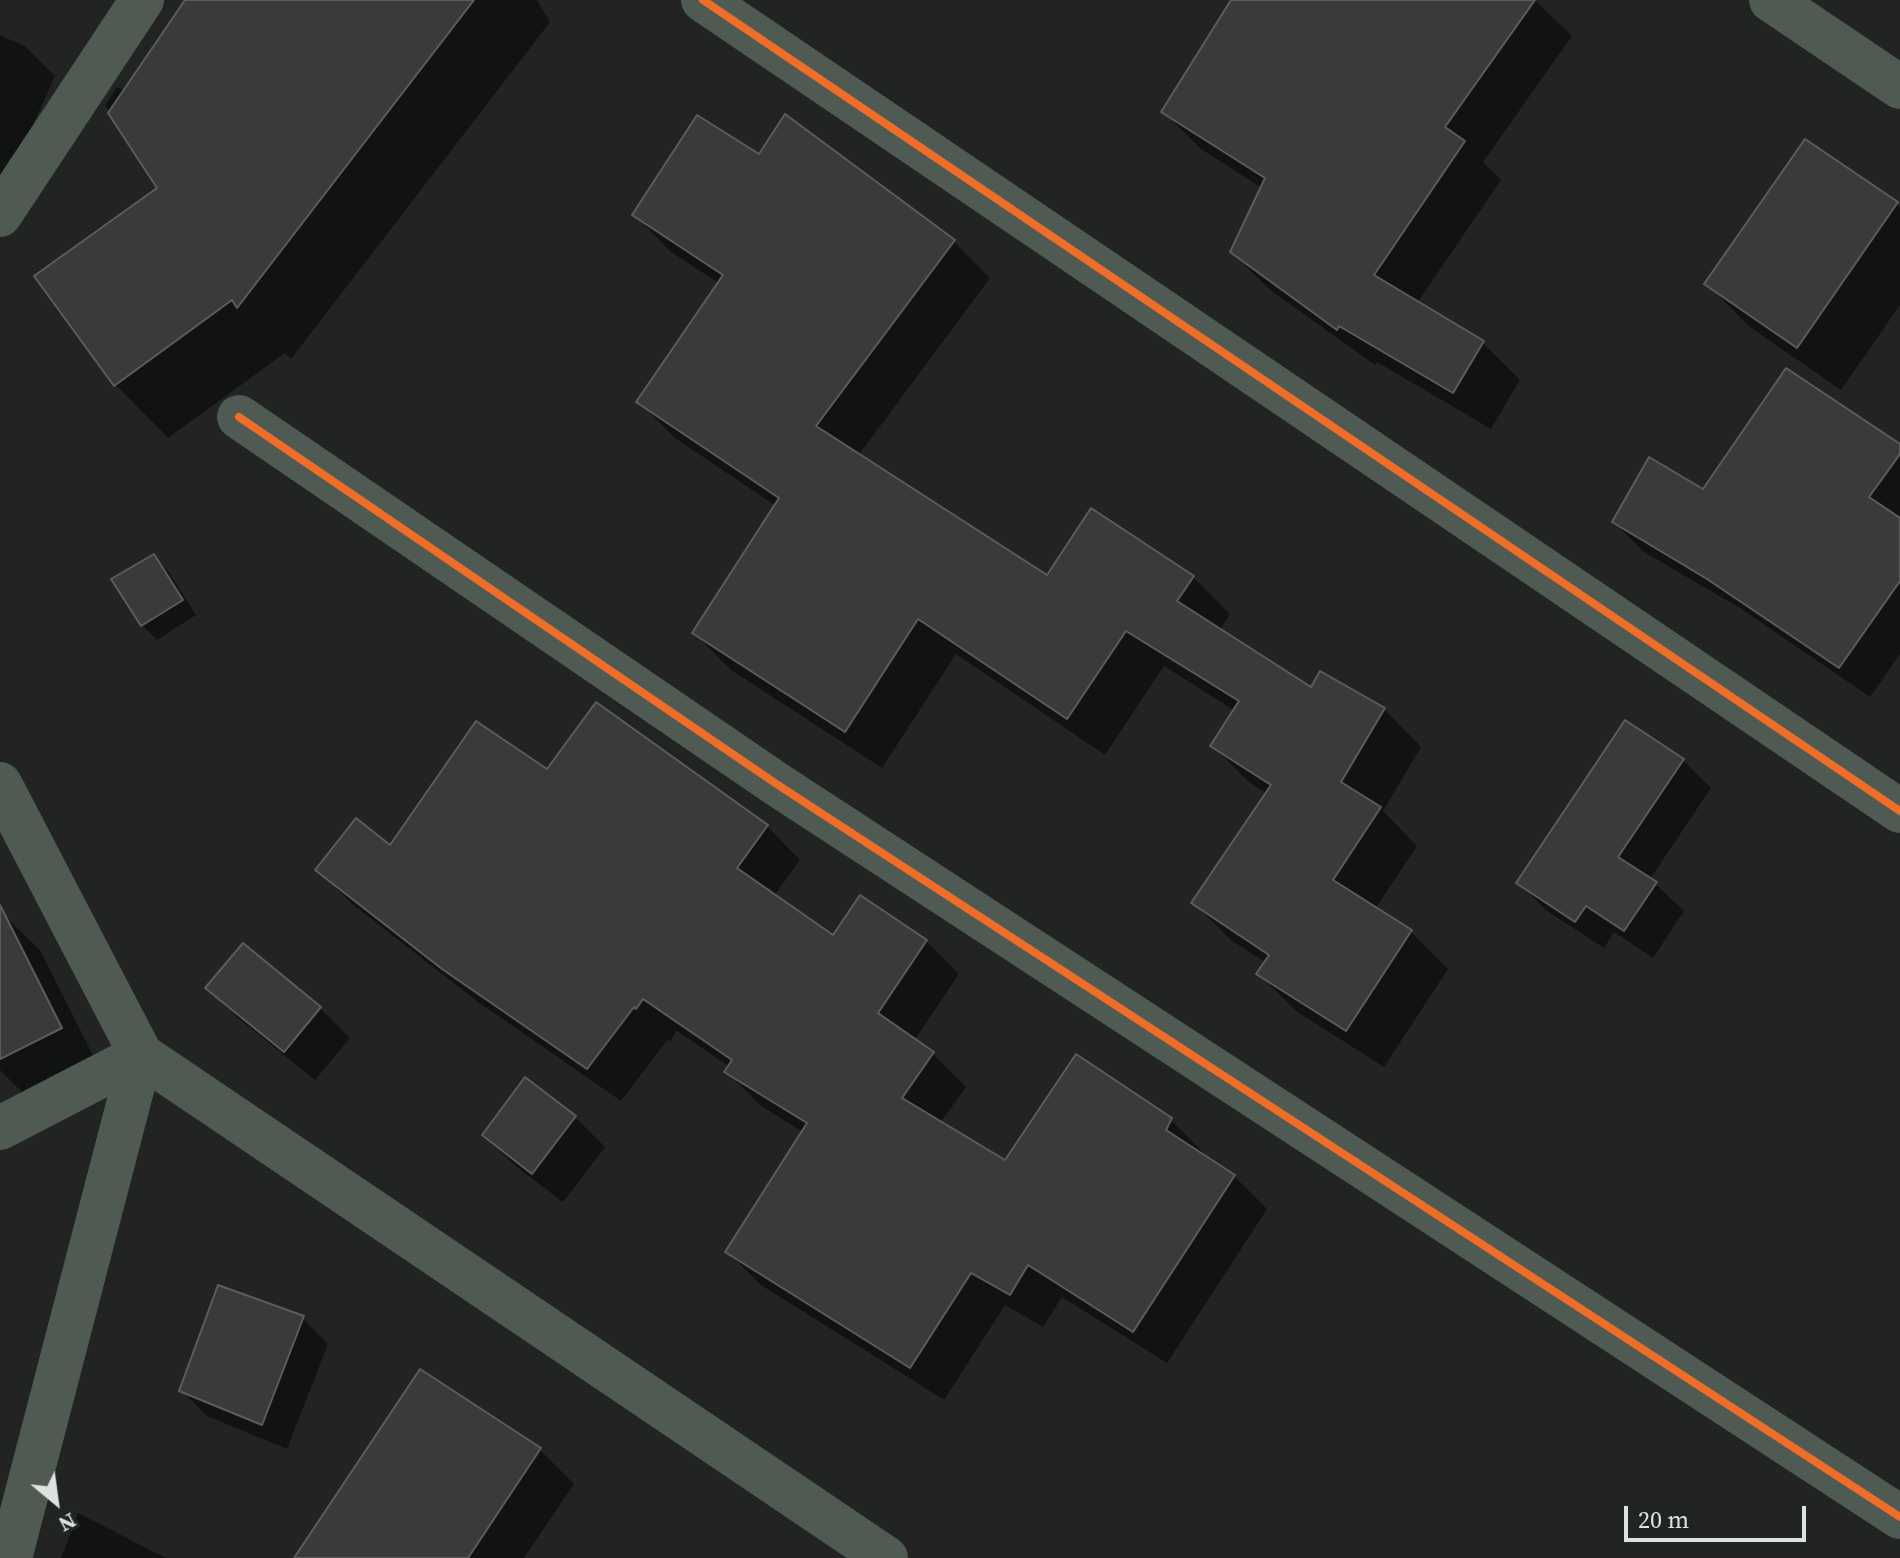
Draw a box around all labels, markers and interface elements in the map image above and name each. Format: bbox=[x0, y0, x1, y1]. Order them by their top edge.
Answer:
north arrow bbox=[16, 1462, 96, 1542]
scale bar bbox=[1628, 1490, 1810, 1540]
text: 20 m bbox=[1638, 1503, 1689, 1536]
text: N bbox=[53, 1506, 82, 1540]

